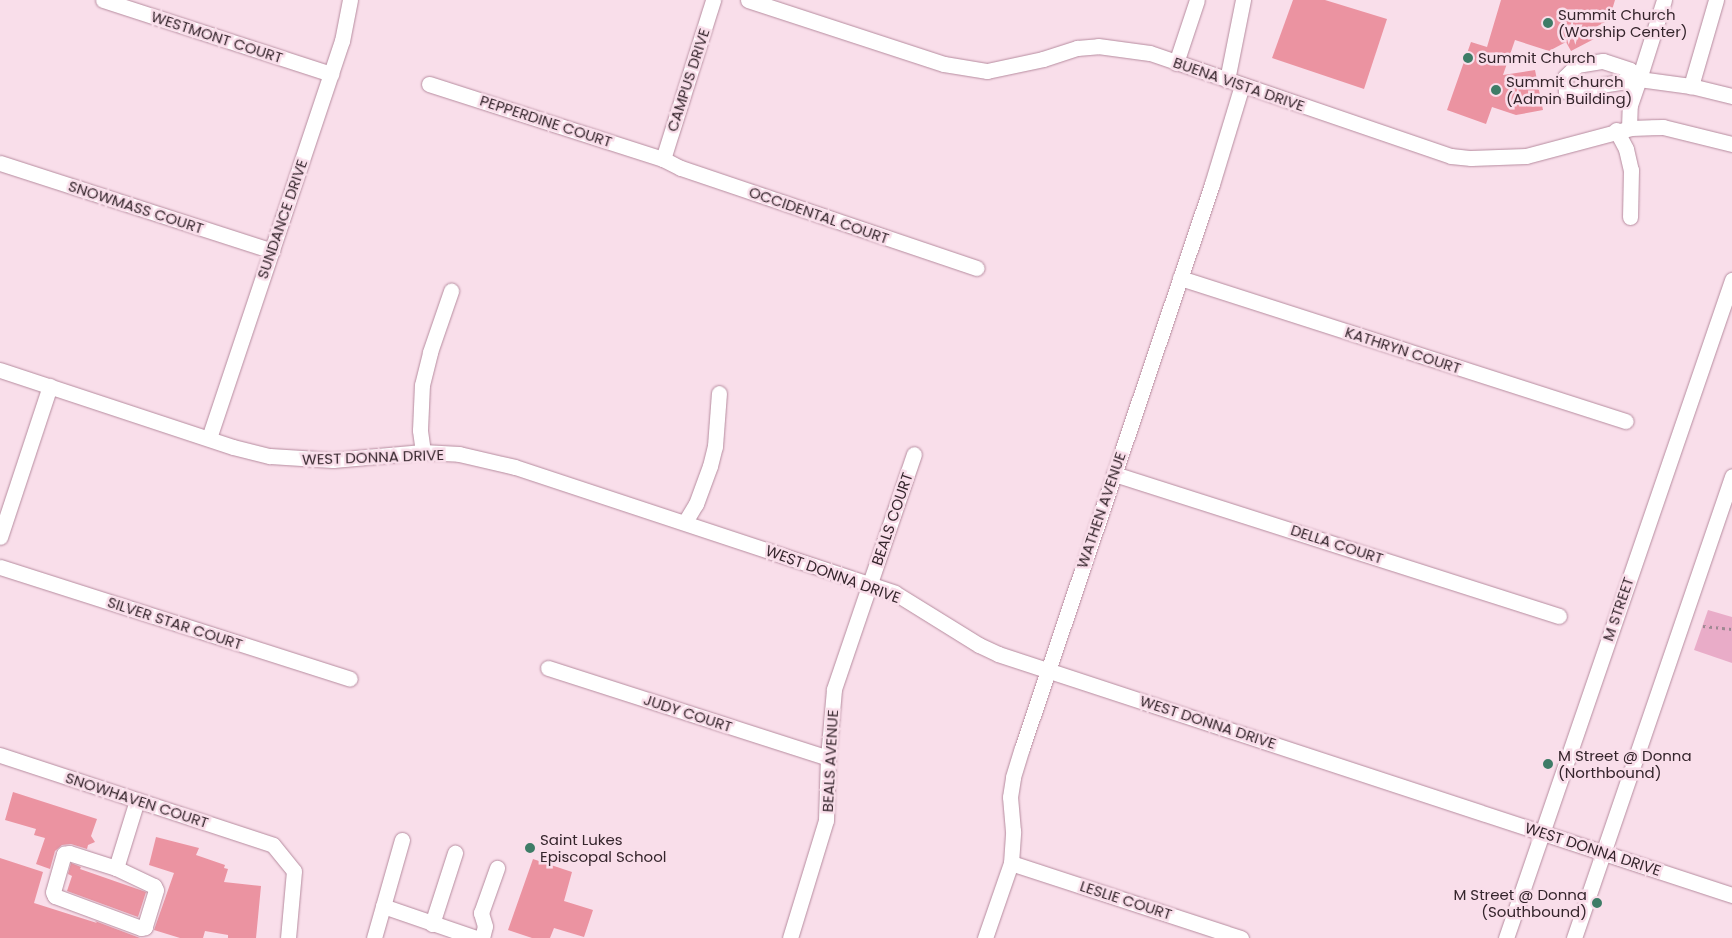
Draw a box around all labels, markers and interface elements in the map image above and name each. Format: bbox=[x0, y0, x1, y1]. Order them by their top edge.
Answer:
place label: Summit Church (Worship Center) bbox=[1558, 5, 1688, 40]
street label: WESTMONT COURT bbox=[149, 7, 285, 67]
marker: Summit Church (Worship Center) bbox=[1542, 17, 1554, 29]
street label: CAMPUS DRIVE bbox=[663, 26, 713, 134]
place label: Summit Church bbox=[1478, 49, 1596, 67]
marker: Summit Church bbox=[1462, 52, 1474, 64]
street label: BUENA VISTA DRIVE bbox=[1171, 53, 1307, 115]
place label: Summit Church (Admin Building) bbox=[1506, 72, 1632, 107]
marker: Summit Church (Admin Building) bbox=[1490, 84, 1502, 96]
street label: PEPPERDINE COURT bbox=[478, 91, 614, 151]
street label: SUNDANCE DRIVE bbox=[253, 157, 311, 281]
street label: SNOWMASS COURT bbox=[66, 177, 206, 237]
street label: OCCIDENTAL COURT bbox=[747, 183, 891, 247]
street label: KATHRYN COURT bbox=[1343, 323, 1463, 377]
street label: WEST DONNA DRIVE bbox=[302, 446, 444, 468]
street label: WATHEN AVENUE bbox=[1073, 449, 1129, 571]
street label: BEALS COURT bbox=[868, 470, 916, 568]
street label: DELLA COURT bbox=[1289, 521, 1385, 567]
street label: WEST DONNA DRIVE bbox=[763, 541, 903, 607]
street label: M STREET bbox=[1599, 575, 1637, 643]
street label: SILVER STAR COURT bbox=[105, 593, 245, 653]
street label: JUDY COURT bbox=[641, 690, 735, 736]
street label: WEST DONNA DRIVE bbox=[1138, 691, 1278, 753]
street label: BEALS AVENUE bbox=[818, 709, 842, 813]
place label: M Street @ Donna (Northbound) bbox=[1558, 746, 1692, 781]
marker: M Street @ Donna (Northbound) bbox=[1542, 758, 1554, 770]
street label: SNOWHAVEN COURT bbox=[63, 768, 211, 832]
street label: WEST DONNA DRIVE bbox=[1523, 818, 1663, 880]
place label: Saint Lukes Episcopal School bbox=[540, 830, 666, 865]
marker: Saint Lukes Episcopal School bbox=[524, 842, 536, 854]
street label: LESLIE COURT bbox=[1078, 877, 1174, 923]
place label: M Street @ Donna (Southbound) bbox=[1453, 885, 1587, 920]
marker: M Street @ Donna (Southbound) bbox=[1591, 897, 1603, 909]

